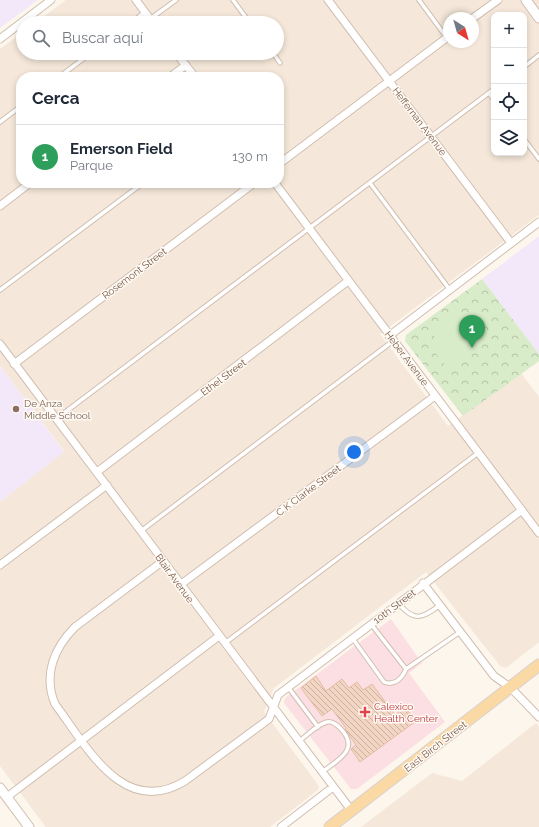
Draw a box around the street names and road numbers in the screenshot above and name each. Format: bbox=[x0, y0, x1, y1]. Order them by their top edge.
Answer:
street label: Heffernan Avenue bbox=[390, 85, 449, 158]
street label: Rosemont Street bbox=[100, 245, 169, 301]
street label: Heber Avenue bbox=[382, 329, 431, 388]
street label: Ethel Street bbox=[199, 356, 249, 398]
street label: C K Clarke Street bbox=[274, 462, 343, 518]
street label: Blair Avenue bbox=[153, 552, 196, 605]
street label: 10th Street bbox=[371, 587, 418, 626]
street label: East Birch Street bbox=[402, 718, 469, 774]

